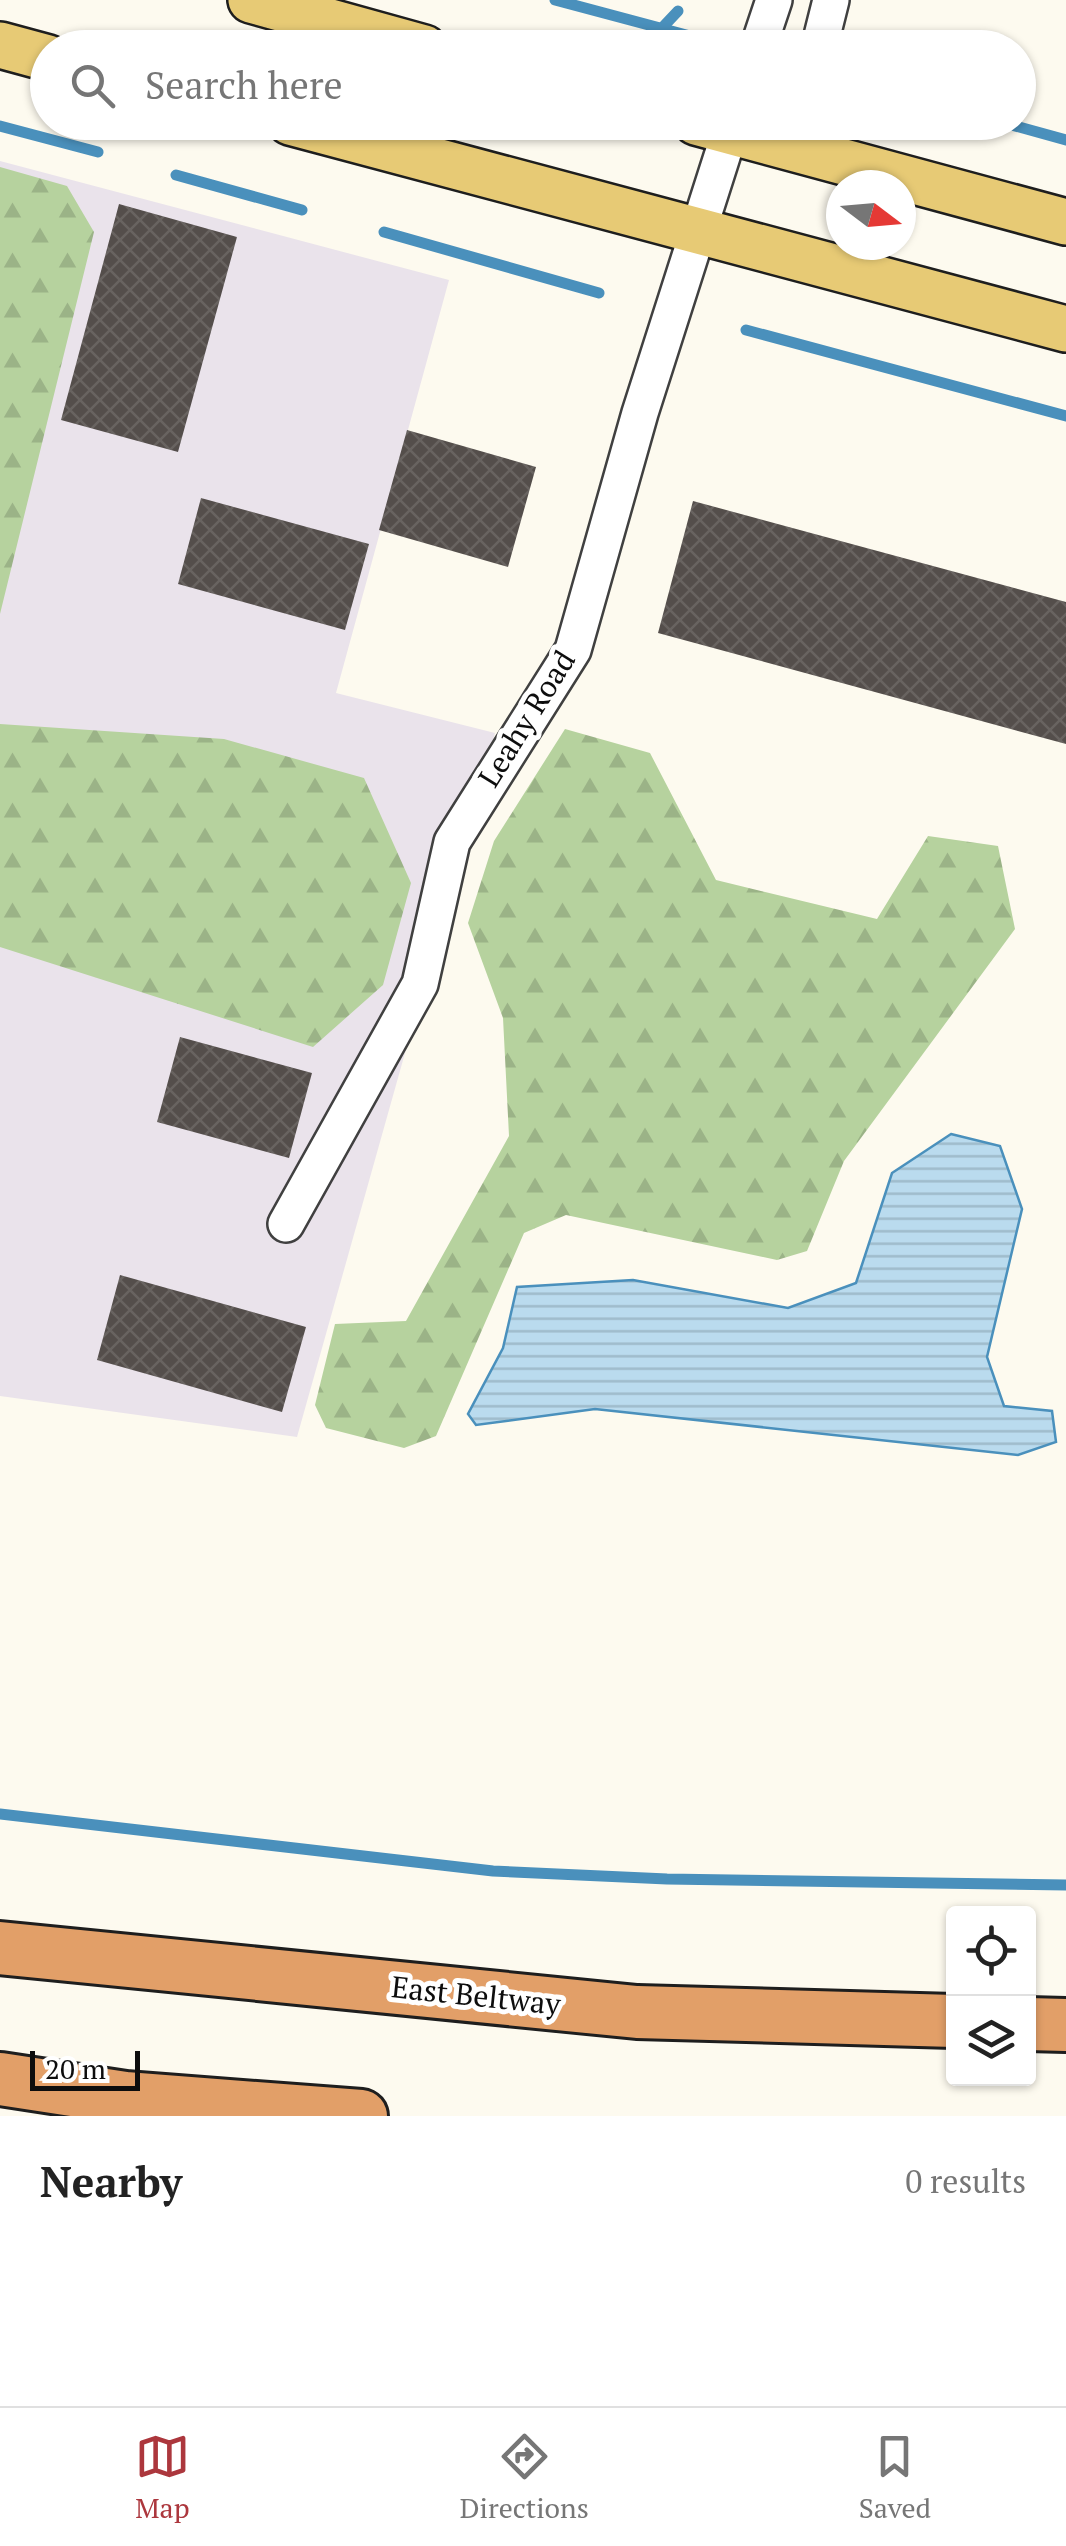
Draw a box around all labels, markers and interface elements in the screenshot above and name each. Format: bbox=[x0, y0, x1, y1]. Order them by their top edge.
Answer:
search box bbox=[30, 30, 1036, 140]
icon: search bbox=[65, 58, 120, 113]
text: Search here bbox=[145, 60, 343, 110]
north arrow bbox=[826, 170, 916, 260]
street label: Leahy Road bbox=[468, 643, 584, 794]
map controls bbox=[946, 1906, 1036, 2086]
button: locate bbox=[946, 1906, 1036, 1996]
street label: East Beltway bbox=[390, 1966, 563, 2024]
button: layers bbox=[946, 1996, 1036, 2086]
scale bar bbox=[30, 2046, 140, 2090]
text: 20 m bbox=[45, 2050, 106, 2087]
text: Nearby bbox=[40, 2153, 182, 2209]
text: 0 results bbox=[905, 2160, 1026, 2202]
tab: Map bbox=[135, 2429, 190, 2526]
tab: Directions bbox=[460, 2429, 589, 2526]
tab: Saved bbox=[859, 2429, 931, 2526]

